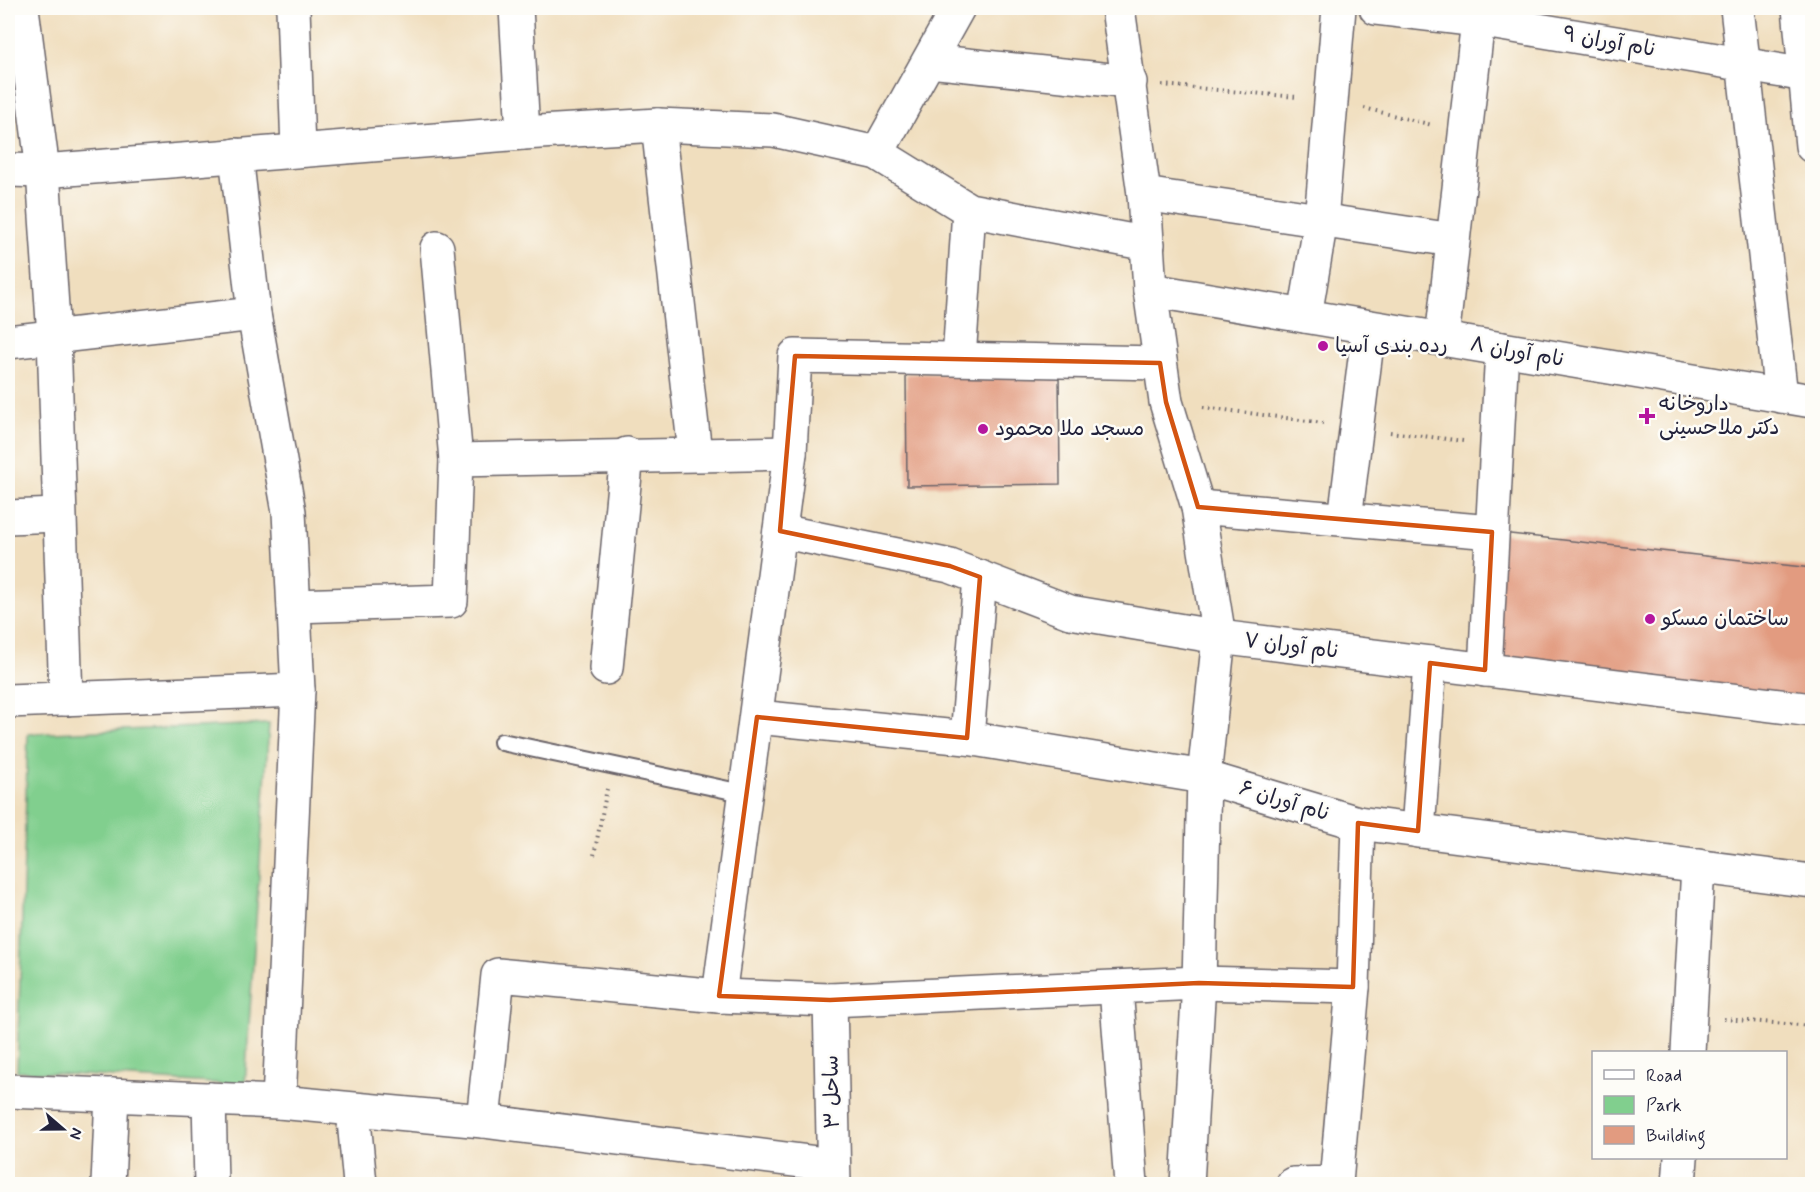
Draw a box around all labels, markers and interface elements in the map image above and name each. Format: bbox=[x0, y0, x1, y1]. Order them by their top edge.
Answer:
street label: نام آوران ۹ bbox=[1560, 20, 1657, 65]
street label: نام آوران ۸ bbox=[1468, 330, 1566, 375]
place label: رده بندی آسیا bbox=[1335, 332, 1448, 360]
marker: رده بندی آسیا bbox=[1316, 339, 1330, 353]
place label: داروخانه دکتر ملاحسینی bbox=[1659, 390, 1780, 442]
marker: داروخانه دکتر ملاحسینی bbox=[1640, 409, 1654, 423]
place label: مسجد ملا محمود bbox=[995, 415, 1144, 443]
marker: مسجد ملا محمود bbox=[976, 422, 990, 436]
place label: ساختمان مسکو bbox=[1660, 605, 1789, 633]
marker: ساختمان مسکو bbox=[1643, 612, 1657, 626]
street label: نام آوران ۷ bbox=[1242, 626, 1340, 667]
street label: نام آوران ۶ bbox=[1235, 774, 1332, 829]
legend bbox=[1592, 1051, 1787, 1159]
street label: ساحل ۳ bbox=[817, 1055, 847, 1129]
text: Road bbox=[1646, 1064, 1682, 1088]
text: Park bbox=[1646, 1094, 1682, 1118]
north arrow bbox=[33, 1099, 93, 1159]
text: Building bbox=[1646, 1124, 1706, 1150]
text: N bbox=[64, 1125, 87, 1142]

